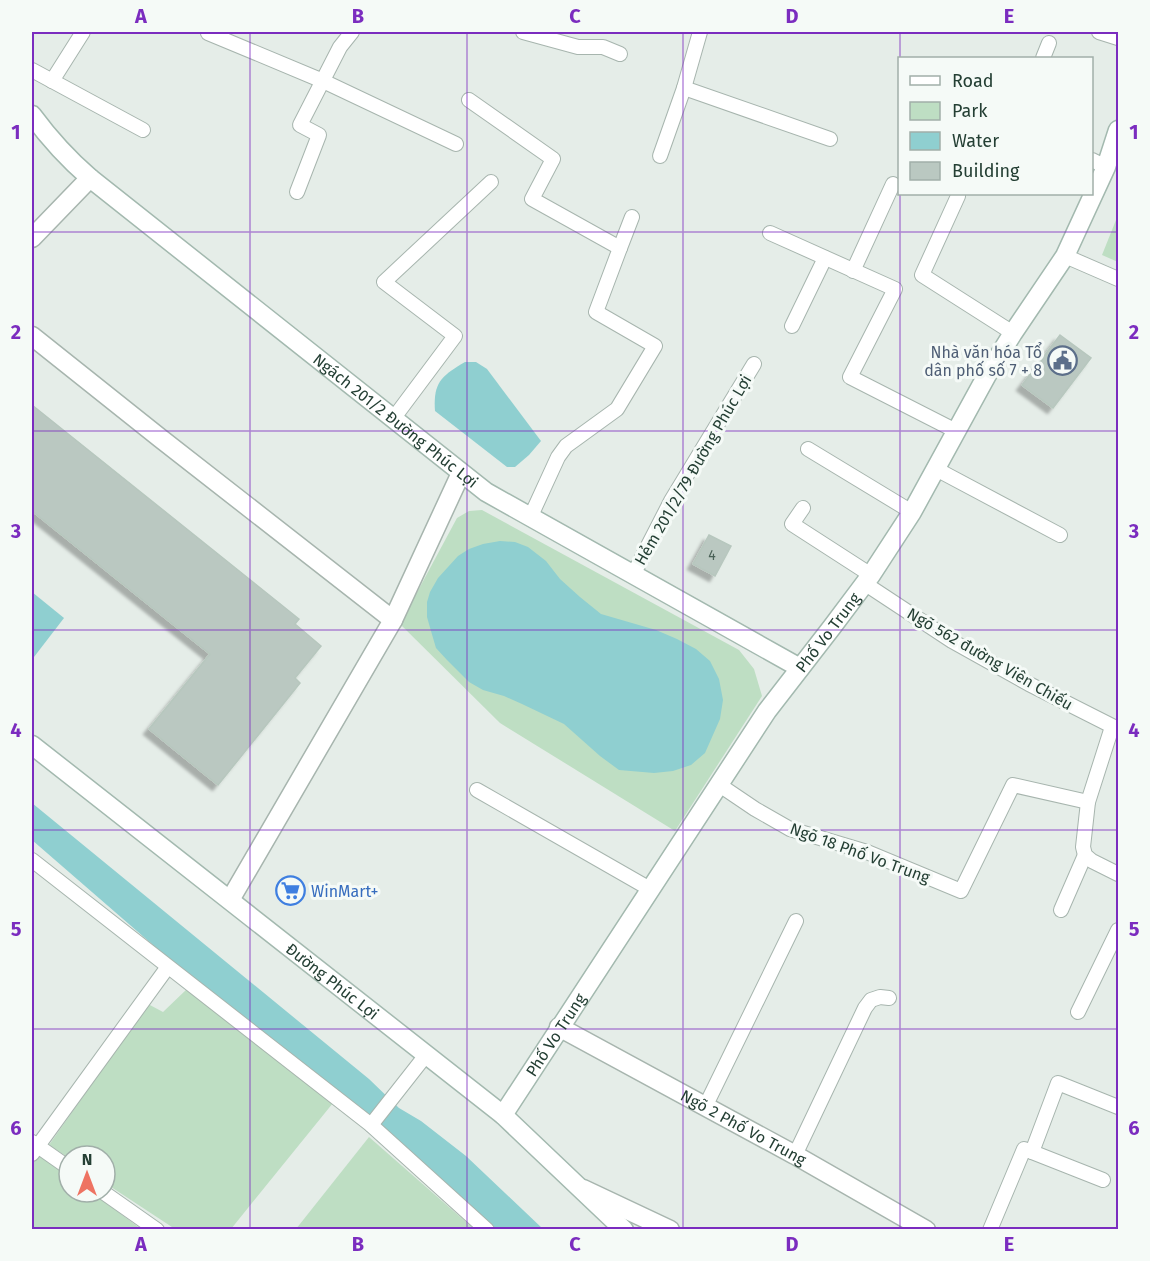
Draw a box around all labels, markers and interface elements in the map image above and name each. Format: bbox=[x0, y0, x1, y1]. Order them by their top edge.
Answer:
text: A bbox=[134, 4, 148, 28]
text: B bbox=[352, 4, 364, 28]
text: C bbox=[569, 4, 581, 28]
text: D bbox=[785, 4, 799, 28]
text: E bbox=[1004, 4, 1014, 28]
legend bbox=[898, 57, 1093, 195]
text: Road bbox=[952, 70, 994, 92]
text: Park bbox=[952, 100, 988, 122]
text: 1 bbox=[11, 120, 21, 144]
text: 1 bbox=[1129, 120, 1139, 144]
text: Water bbox=[952, 130, 999, 152]
text: Building bbox=[952, 160, 1020, 182]
text: 2 bbox=[11, 320, 21, 344]
text: 2 bbox=[1129, 320, 1139, 344]
place label: Nhà văn hóa Tổ dân phố số 7 + 8 bbox=[924, 342, 1042, 380]
public building icon: Nhà văn hóa Tổ dân phố số 7 + 8 bbox=[1047, 345, 1079, 377]
street label: Ngách 201/2 Đường Phúc Lợi bbox=[310, 349, 482, 491]
street label: Hẻm 201/2/79 Đường Phúc Lợi bbox=[631, 371, 755, 569]
text: 3 bbox=[10, 519, 21, 543]
text: 3 bbox=[1128, 519, 1139, 543]
house number: 4 bbox=[708, 547, 716, 564]
street label: Phố Vo Trung bbox=[791, 588, 864, 676]
street label: Ngõ 562 đường Viên Chiếu bbox=[904, 603, 1077, 714]
text: 4 bbox=[10, 718, 22, 742]
text: 4 bbox=[1128, 718, 1140, 742]
street label: Ngõ 18 Phố Vo Trung bbox=[787, 818, 934, 887]
supermarket icon: WinMart+ bbox=[274, 875, 306, 907]
place label: WinMart+ bbox=[311, 882, 379, 901]
text: 5 bbox=[11, 917, 22, 941]
text: 5 bbox=[1129, 917, 1140, 941]
street label: Đường Phúc Lợi bbox=[282, 939, 383, 1023]
street label: Phố Vo Trung bbox=[522, 989, 590, 1080]
street label: Ngõ 2 Phố Vo Trung bbox=[678, 1085, 810, 1169]
text: 6 bbox=[10, 1116, 22, 1140]
text: 6 bbox=[1128, 1116, 1140, 1140]
north arrow bbox=[57, 1144, 117, 1204]
text: N bbox=[82, 1150, 92, 1169]
text: A bbox=[134, 1232, 148, 1256]
text: B bbox=[352, 1232, 364, 1256]
text: C bbox=[569, 1232, 581, 1256]
text: D bbox=[785, 1232, 799, 1256]
text: E bbox=[1004, 1232, 1014, 1256]

